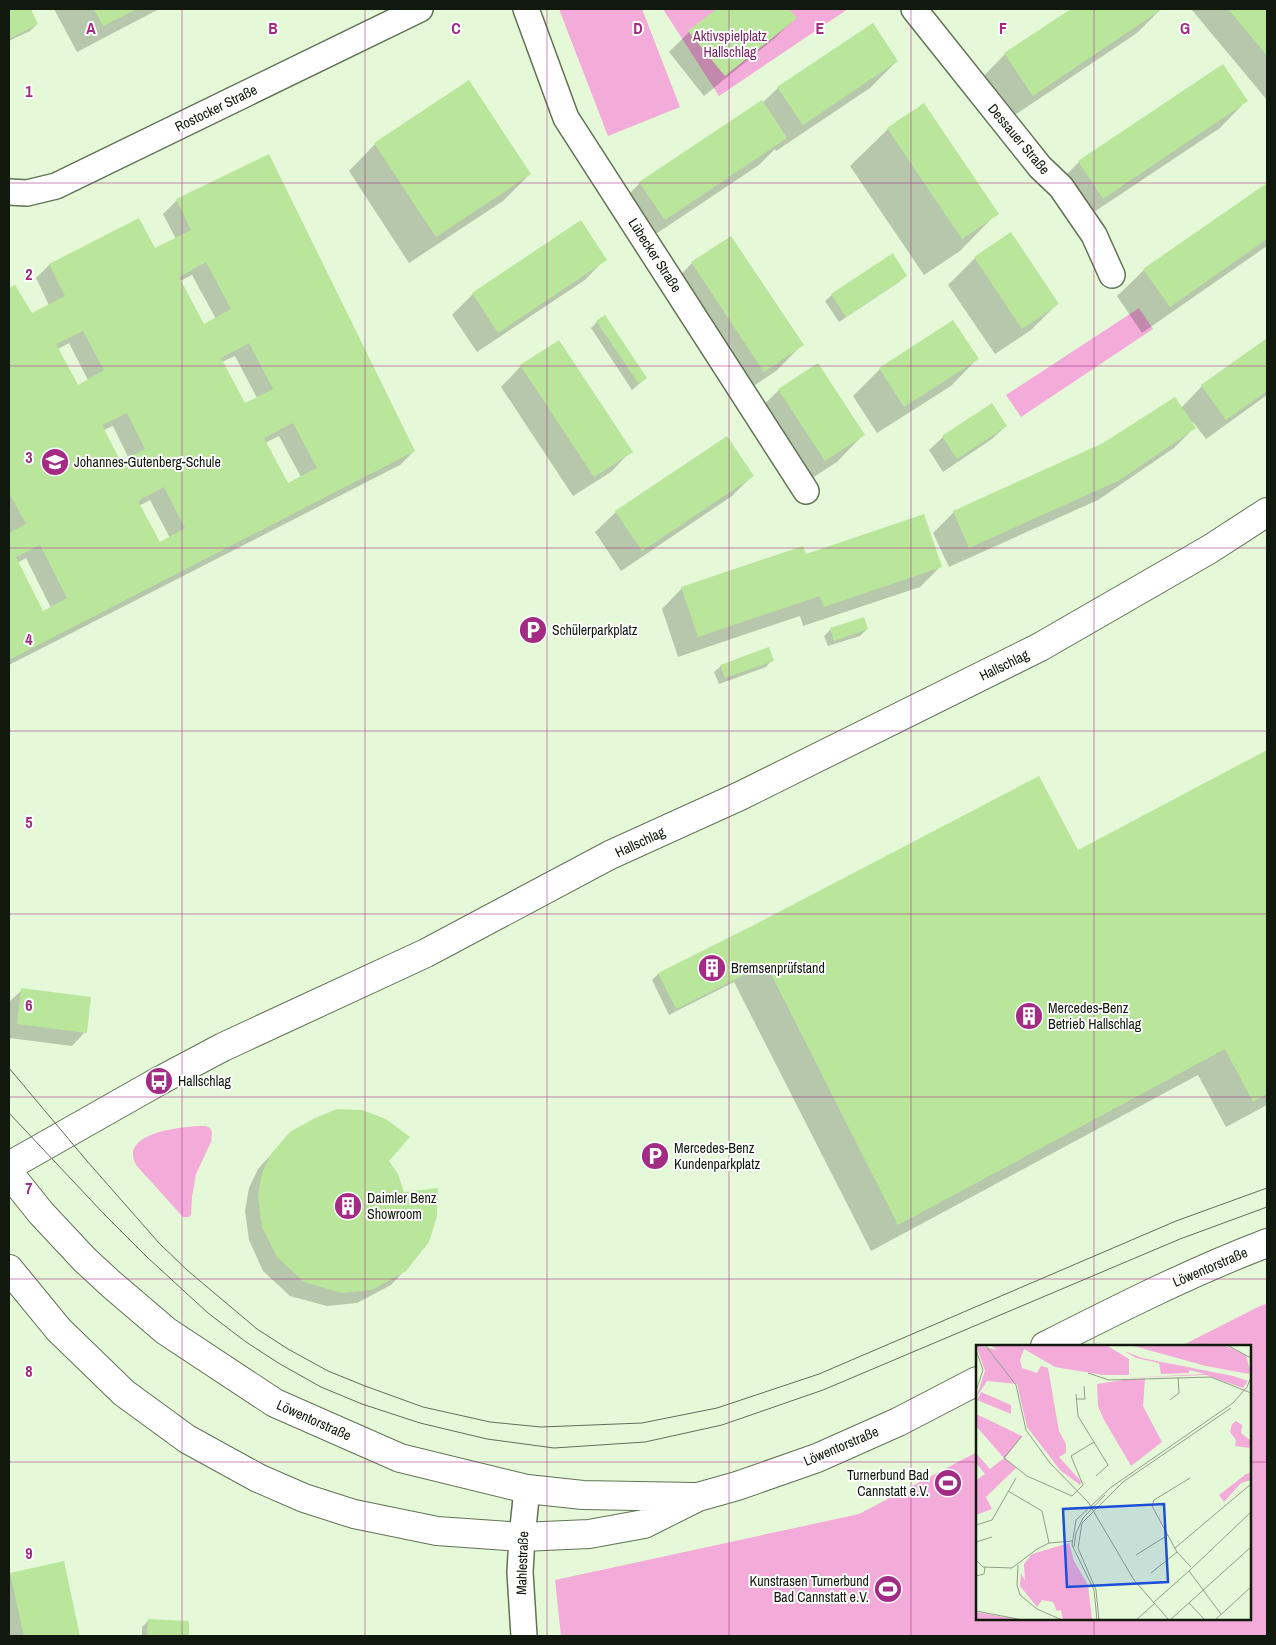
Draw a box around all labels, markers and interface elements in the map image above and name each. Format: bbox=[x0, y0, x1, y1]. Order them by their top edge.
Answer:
text: A bbox=[86, 17, 96, 39]
text: B bbox=[268, 17, 278, 39]
text: C bbox=[451, 17, 461, 39]
text: D bbox=[633, 17, 643, 39]
text: E bbox=[816, 17, 825, 39]
text: F bbox=[999, 17, 1007, 39]
text: G bbox=[1180, 17, 1190, 39]
park label: Aktivspielplatz Hallschlag bbox=[692, 27, 767, 61]
text: 1 bbox=[25, 80, 33, 102]
street label: Rostocker Straße bbox=[172, 80, 260, 136]
street label: Dessauer Straße bbox=[984, 100, 1054, 178]
street label: Lübecker Straße bbox=[624, 215, 686, 295]
text: 2 bbox=[25, 263, 33, 285]
text: 3 bbox=[25, 446, 33, 468]
school or university icon: Johannes-Gutenberg-Schule bbox=[40, 447, 70, 477]
place label: Johannes-Gutenberg-Schule bbox=[74, 453, 221, 471]
parking icon: Schülerparkplatz bbox=[518, 615, 548, 645]
place label: Schülerparkplatz bbox=[552, 621, 638, 639]
text: 4 bbox=[25, 628, 33, 650]
street label: Hallschlag bbox=[976, 645, 1032, 685]
text: 5 bbox=[25, 811, 33, 833]
street label: Hallschlag bbox=[612, 822, 668, 861]
building icon: Bremsenprüfstand bbox=[697, 953, 727, 983]
place label: Bremsenprüfstand bbox=[731, 959, 825, 977]
text: 6 bbox=[25, 994, 33, 1016]
place label: Mercedes-Benz Betrieb Hallschlag bbox=[1048, 999, 1142, 1033]
building icon: Mercedes-Benz Betrieb Hallschlag bbox=[1014, 1001, 1044, 1031]
bus stop icon: Hallschlag bbox=[144, 1066, 174, 1096]
place label: Hallschlag bbox=[178, 1072, 232, 1090]
place label: Mercedes-Benz Kundenparkplatz bbox=[674, 1139, 760, 1173]
parking icon: Mercedes-Benz Kundenparkplatz bbox=[640, 1141, 670, 1171]
text: 7 bbox=[25, 1177, 33, 1199]
place label: Daimler Benz Showroom bbox=[367, 1189, 437, 1223]
building icon: Daimler Benz Showroom bbox=[333, 1191, 363, 1221]
street label: Löwentorstraße bbox=[1170, 1243, 1250, 1291]
inset map bbox=[976, 1345, 1251, 1620]
text: 8 bbox=[25, 1360, 33, 1382]
street label: Löwentorstraße bbox=[274, 1396, 354, 1444]
street label: Löwentorstraße bbox=[801, 1422, 881, 1470]
place label: Turnerbund Bad Cannstatt e.V. bbox=[847, 1466, 929, 1500]
sports icon: Turnerbund Bad Cannstatt e.V. bbox=[933, 1468, 963, 1498]
street label: Mahlestraße bbox=[512, 1531, 532, 1595]
text: 9 bbox=[25, 1542, 33, 1564]
place label: Kunstrasen Turnerbund Bad Cannstatt e.V. bbox=[750, 1572, 869, 1606]
sports icon: Kunstrasen Turnerbund Bad Cannstatt e.V. bbox=[873, 1574, 903, 1604]

